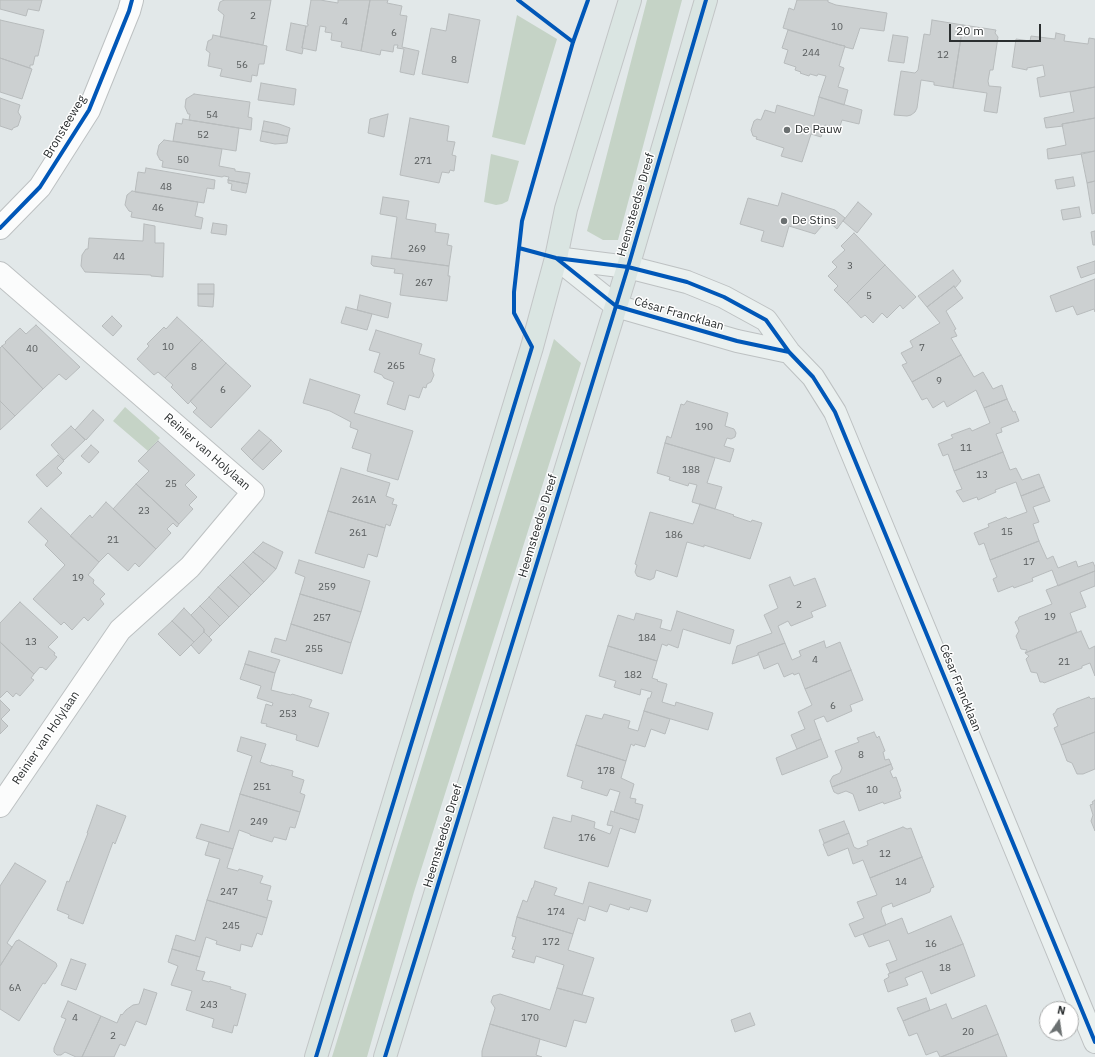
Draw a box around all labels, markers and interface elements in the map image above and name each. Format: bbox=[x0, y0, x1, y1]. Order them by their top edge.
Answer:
house number: 2 bbox=[250, 10, 256, 22]
house number: 4 bbox=[342, 16, 348, 28]
scale bar bbox=[951, 16, 1043, 42]
house number: 10 bbox=[831, 21, 843, 33]
text: 20 m bbox=[956, 23, 984, 38]
house number: 6 bbox=[391, 27, 397, 39]
house number: 244 bbox=[802, 47, 820, 59]
house number: 12 bbox=[937, 49, 949, 61]
house number: 8 bbox=[451, 54, 457, 66]
house number: 56 bbox=[236, 59, 248, 71]
street label: Bronsteeweg bbox=[41, 93, 89, 161]
house number: 54 bbox=[206, 109, 218, 121]
place label: De Pauw bbox=[795, 123, 842, 137]
marker: De Pauw bbox=[782, 125, 792, 135]
house number: 52 bbox=[197, 129, 209, 141]
street label: Heemsteedse Dreef bbox=[614, 152, 658, 258]
house number: 50 bbox=[177, 154, 189, 166]
house number: 271 bbox=[414, 155, 432, 167]
house number: 48 bbox=[160, 181, 172, 193]
house number: 46 bbox=[152, 202, 164, 214]
place label: De Stins bbox=[792, 214, 836, 228]
marker: De Stins bbox=[779, 216, 789, 226]
house number: 269 bbox=[408, 243, 426, 255]
house number: 44 bbox=[113, 251, 125, 263]
house number: 3 bbox=[847, 260, 853, 272]
house number: 267 bbox=[415, 277, 433, 289]
house number: 5 bbox=[866, 290, 872, 302]
street label: César Francklaan bbox=[632, 294, 726, 334]
house number: 10 bbox=[162, 341, 174, 353]
house number: 7 bbox=[919, 342, 925, 354]
house number: 40 bbox=[26, 343, 38, 355]
house number: 265 bbox=[387, 360, 405, 372]
house number: 8 bbox=[191, 361, 197, 373]
house number: 9 bbox=[936, 375, 942, 387]
house number: 6 bbox=[220, 384, 226, 396]
street label: Reinier van Holylaan bbox=[161, 411, 253, 493]
house number: 190 bbox=[695, 421, 713, 433]
house number: 11 bbox=[960, 442, 972, 454]
house number: 188 bbox=[682, 464, 700, 476]
house number: 13 bbox=[976, 469, 988, 481]
street label: Heemsteedse Dreef bbox=[515, 473, 561, 579]
house number: 25 bbox=[165, 478, 177, 490]
house number: 261A bbox=[352, 494, 376, 506]
house number: 23 bbox=[138, 505, 150, 517]
house number: 15 bbox=[1001, 526, 1013, 538]
house number: 261 bbox=[349, 527, 367, 539]
house number: 186 bbox=[665, 529, 683, 541]
house number: 21 bbox=[107, 534, 119, 546]
house number: 17 bbox=[1023, 556, 1035, 568]
house number: 19 bbox=[72, 572, 84, 584]
house number: 259 bbox=[318, 581, 336, 593]
house number: 2 bbox=[796, 599, 802, 611]
house number: 19 bbox=[1044, 611, 1056, 623]
house number: 257 bbox=[313, 612, 331, 624]
house number: 184 bbox=[638, 632, 656, 644]
house number: 13 bbox=[25, 636, 37, 648]
street label: César Francklaan bbox=[936, 642, 984, 734]
house number: 255 bbox=[305, 643, 323, 655]
house number: 4 bbox=[812, 654, 818, 666]
house number: 21 bbox=[1058, 656, 1070, 668]
house number: 182 bbox=[624, 669, 642, 681]
street label: Reinier van Holylaan bbox=[9, 688, 83, 788]
house number: 6 bbox=[830, 700, 836, 712]
house number: 253 bbox=[279, 708, 297, 720]
house number: 8 bbox=[858, 749, 864, 761]
house number: 178 bbox=[597, 765, 615, 777]
house number: 251 bbox=[253, 781, 271, 793]
street label: Heemsteedse Dreef bbox=[420, 783, 466, 889]
house number: 10 bbox=[866, 784, 878, 796]
house number: 249 bbox=[250, 816, 268, 828]
house number: 176 bbox=[578, 832, 596, 844]
house number: 12 bbox=[879, 848, 891, 860]
house number: 14 bbox=[895, 876, 907, 888]
house number: 247 bbox=[220, 886, 238, 898]
house number: 174 bbox=[547, 906, 565, 918]
house number: 245 bbox=[222, 920, 240, 932]
house number: 172 bbox=[542, 936, 560, 948]
house number: 16 bbox=[925, 938, 937, 950]
house number: 18 bbox=[939, 962, 951, 974]
house number: 6A bbox=[9, 982, 21, 994]
house number: 243 bbox=[200, 999, 218, 1011]
north arrow bbox=[1039, 1001, 1079, 1041]
text: N bbox=[1056, 1003, 1067, 1018]
house number: 4 bbox=[72, 1012, 78, 1024]
house number: 170 bbox=[521, 1012, 539, 1024]
house number: 20 bbox=[962, 1026, 974, 1038]
house number: 2 bbox=[110, 1030, 116, 1042]

